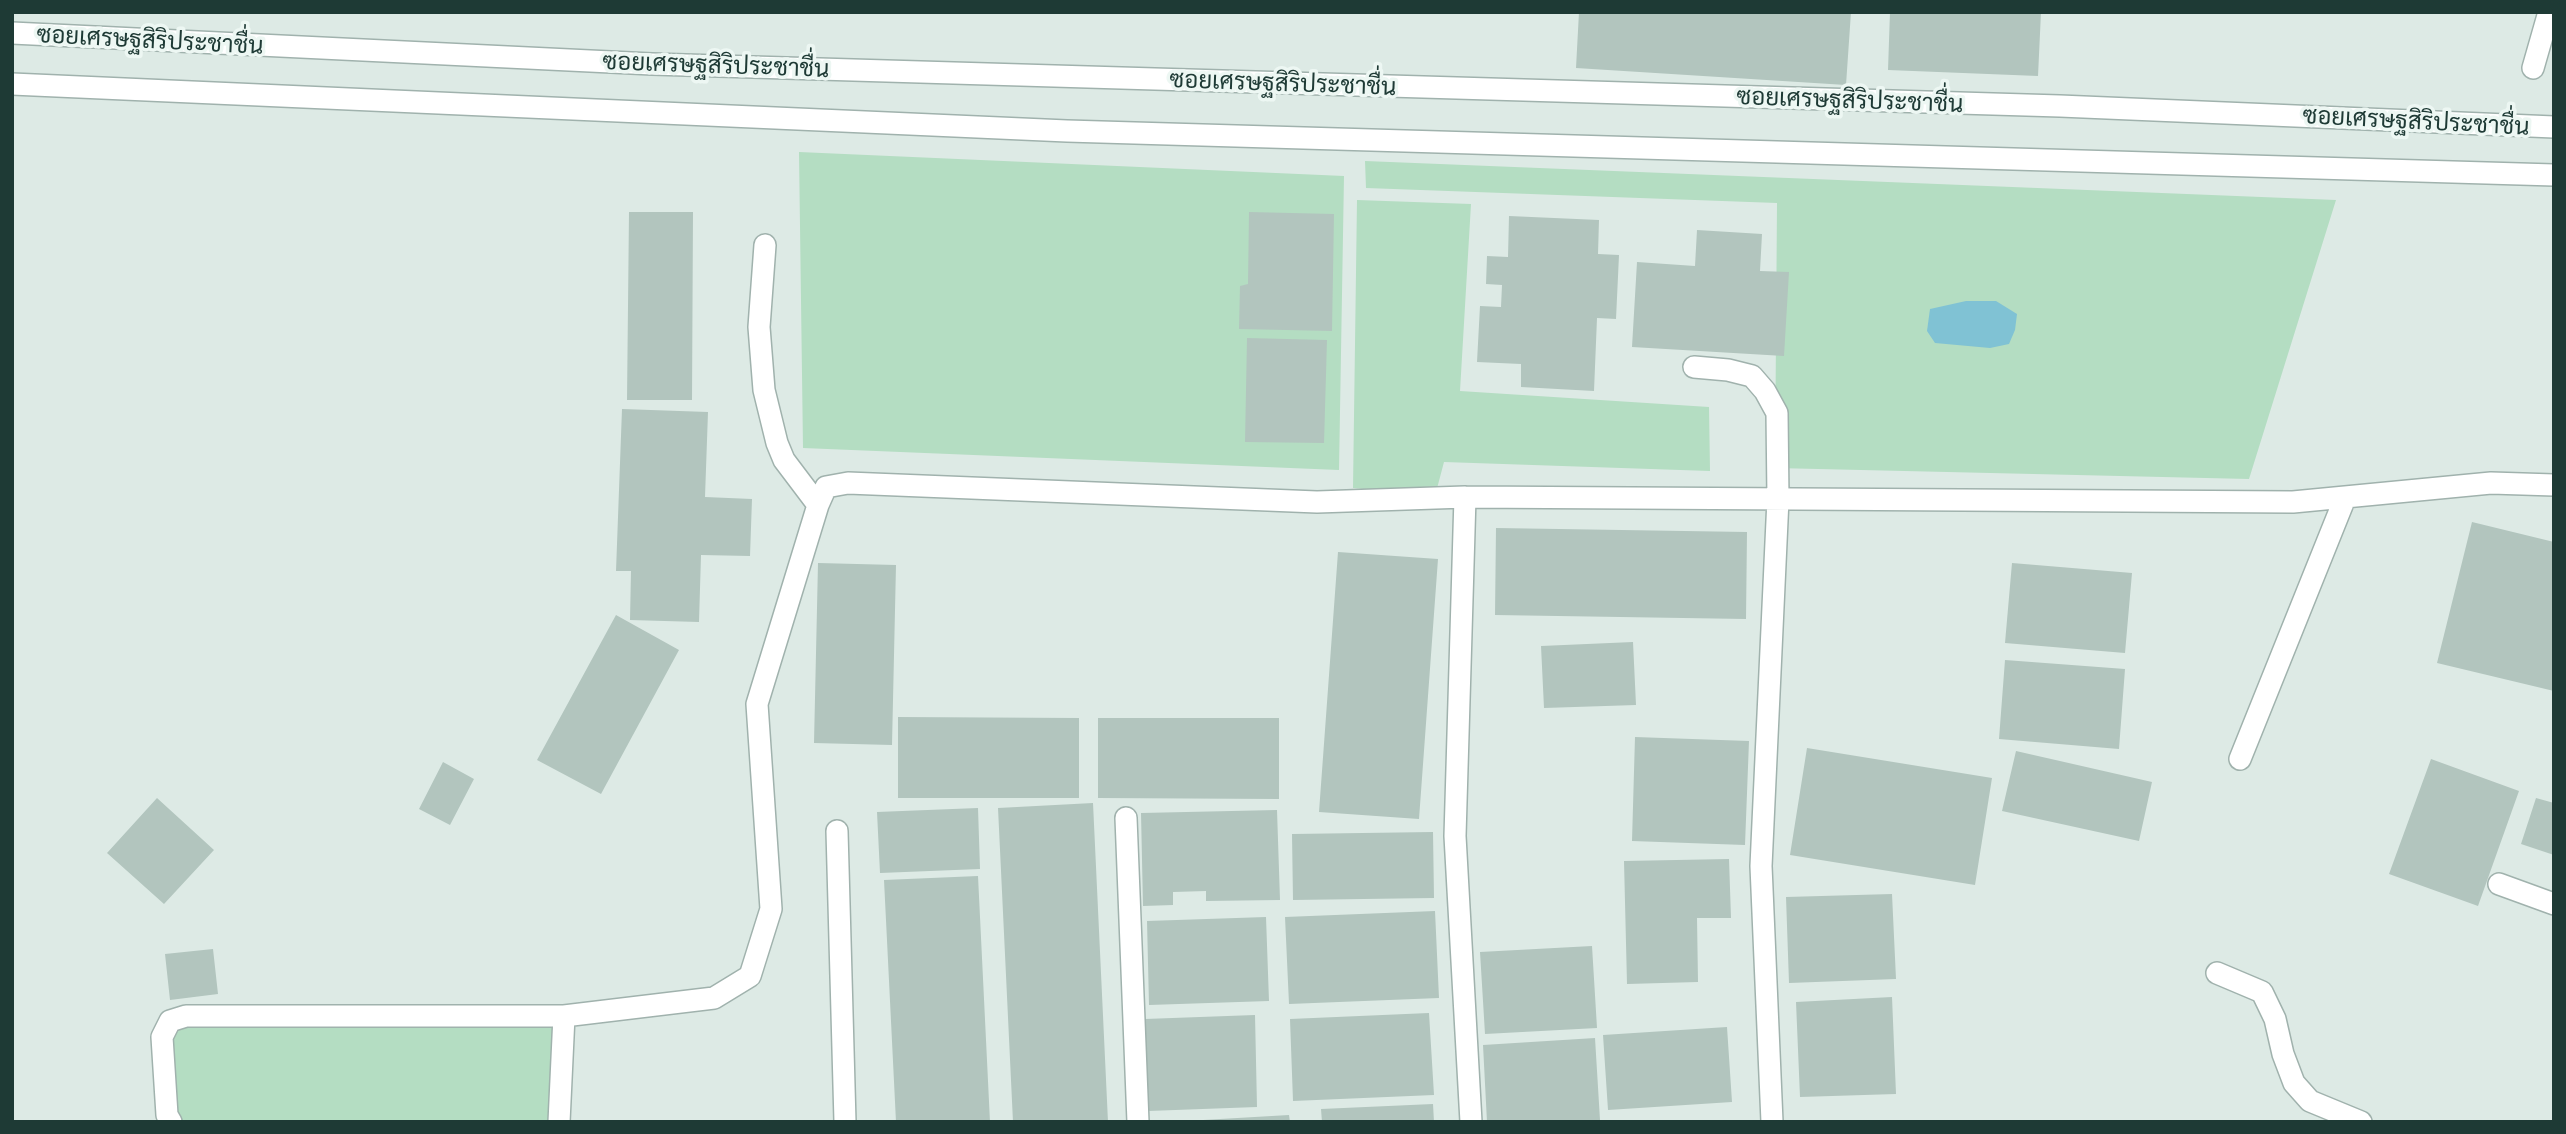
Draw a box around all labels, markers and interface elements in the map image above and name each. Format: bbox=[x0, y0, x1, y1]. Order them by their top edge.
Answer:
street label: ซอยเศรษฐสิริประชาชื่น bbox=[36, 20, 264, 60]
street label: ซอยเศรษฐสิริประชาชื่น bbox=[602, 47, 830, 83]
street label: ซอยเศรษฐสิริประชาชื่น bbox=[1169, 65, 1397, 101]
street label: ซอยเศรษฐสิริประชาชื่น bbox=[1736, 82, 1964, 118]
street label: ซอยเศรษฐสิริประชาชื่น bbox=[2302, 101, 2530, 141]

